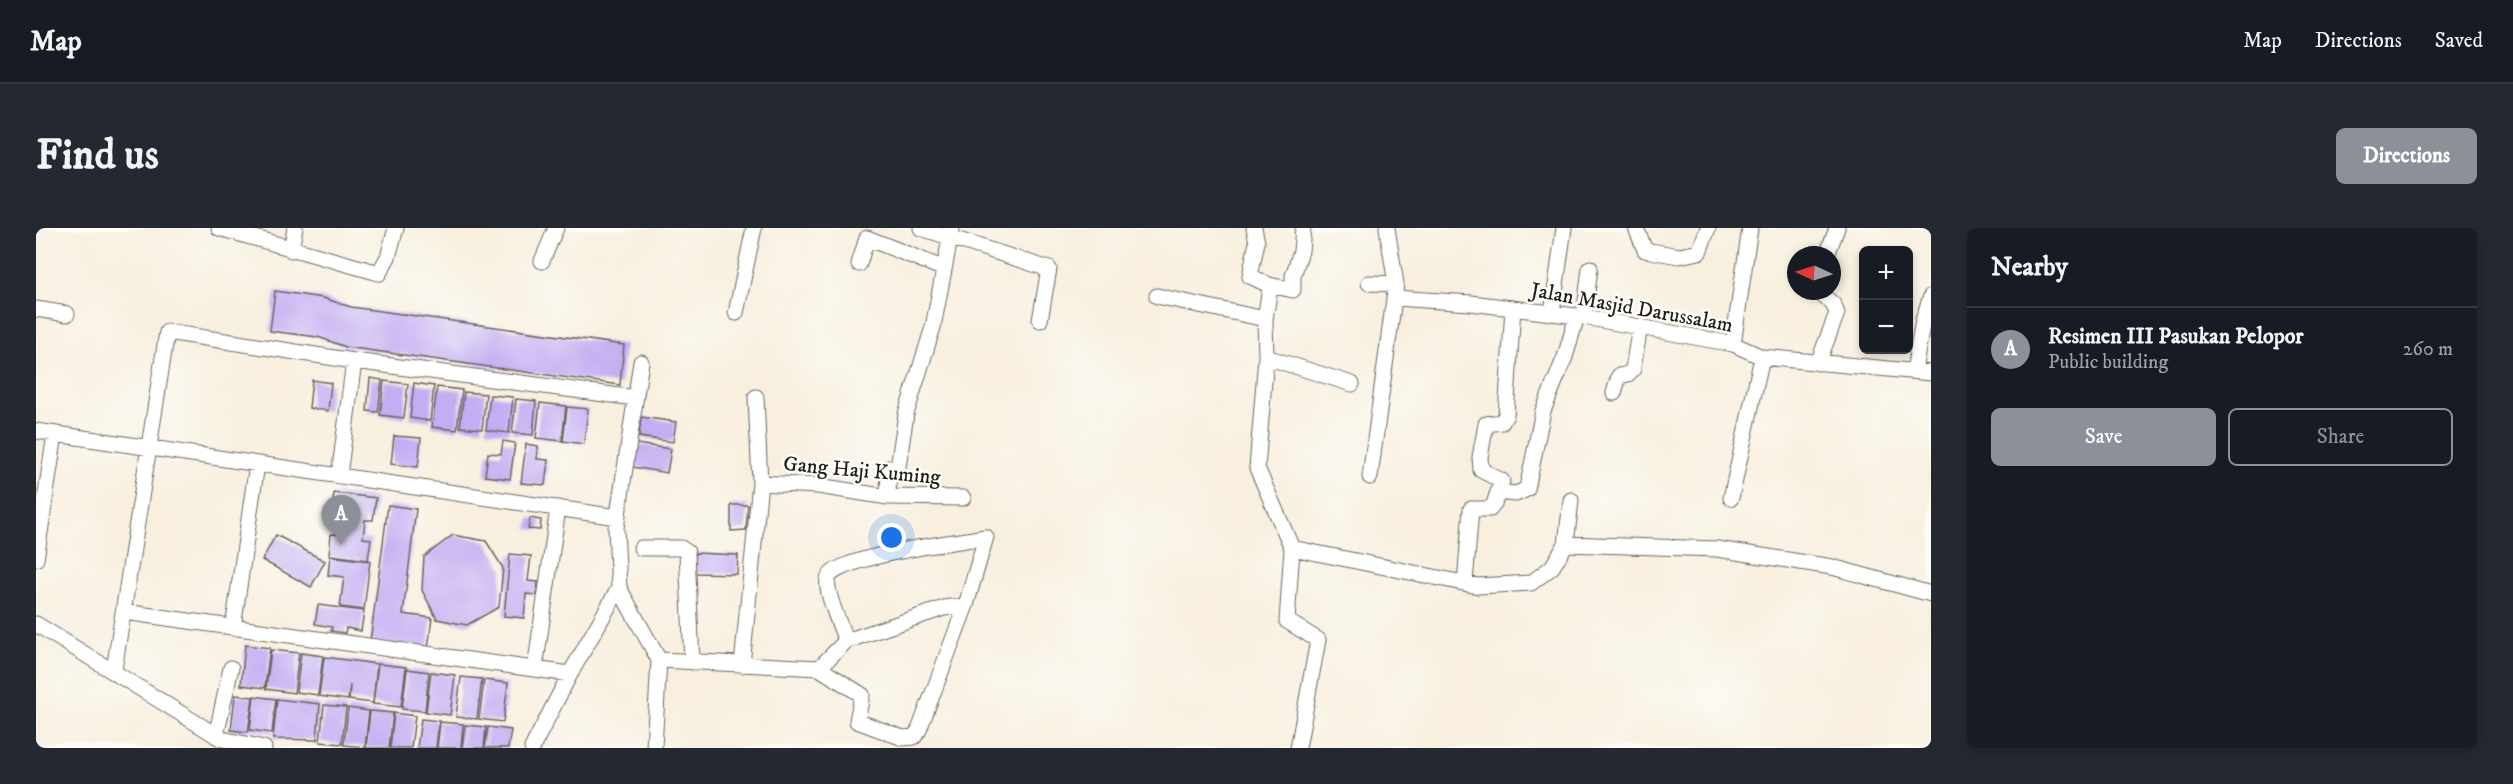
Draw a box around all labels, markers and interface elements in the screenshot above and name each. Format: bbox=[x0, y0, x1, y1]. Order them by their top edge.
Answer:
text: Map bbox=[30, 24, 82, 59]
text: Map bbox=[2243, 28, 2282, 54]
text: Directions bbox=[2315, 28, 2402, 54]
text: Saved bbox=[2435, 28, 2483, 54]
button: Directions bbox=[2336, 128, 2477, 184]
text: Find us bbox=[36, 130, 159, 182]
north arrow bbox=[1787, 246, 1841, 300]
map controls bbox=[1859, 246, 1913, 354]
button: + bbox=[1859, 246, 1913, 300]
text: Nearby bbox=[1991, 251, 2068, 284]
street label: Jalan Masjid Darussalam bbox=[1527, 277, 1735, 339]
button: − bbox=[1859, 300, 1913, 354]
text: Resimen III Pasukan Pelopor bbox=[2048, 323, 2304, 350]
text: A bbox=[2004, 337, 2017, 362]
text: 260 m bbox=[2403, 337, 2453, 362]
text: Public building bbox=[2048, 350, 2168, 375]
button: Save bbox=[1991, 408, 2216, 466]
button: Share bbox=[2228, 408, 2453, 466]
street label: Gang Haji Kuming bbox=[782, 451, 942, 491]
pin: A bbox=[322, 496, 360, 545]
your location bbox=[877, 523, 906, 552]

